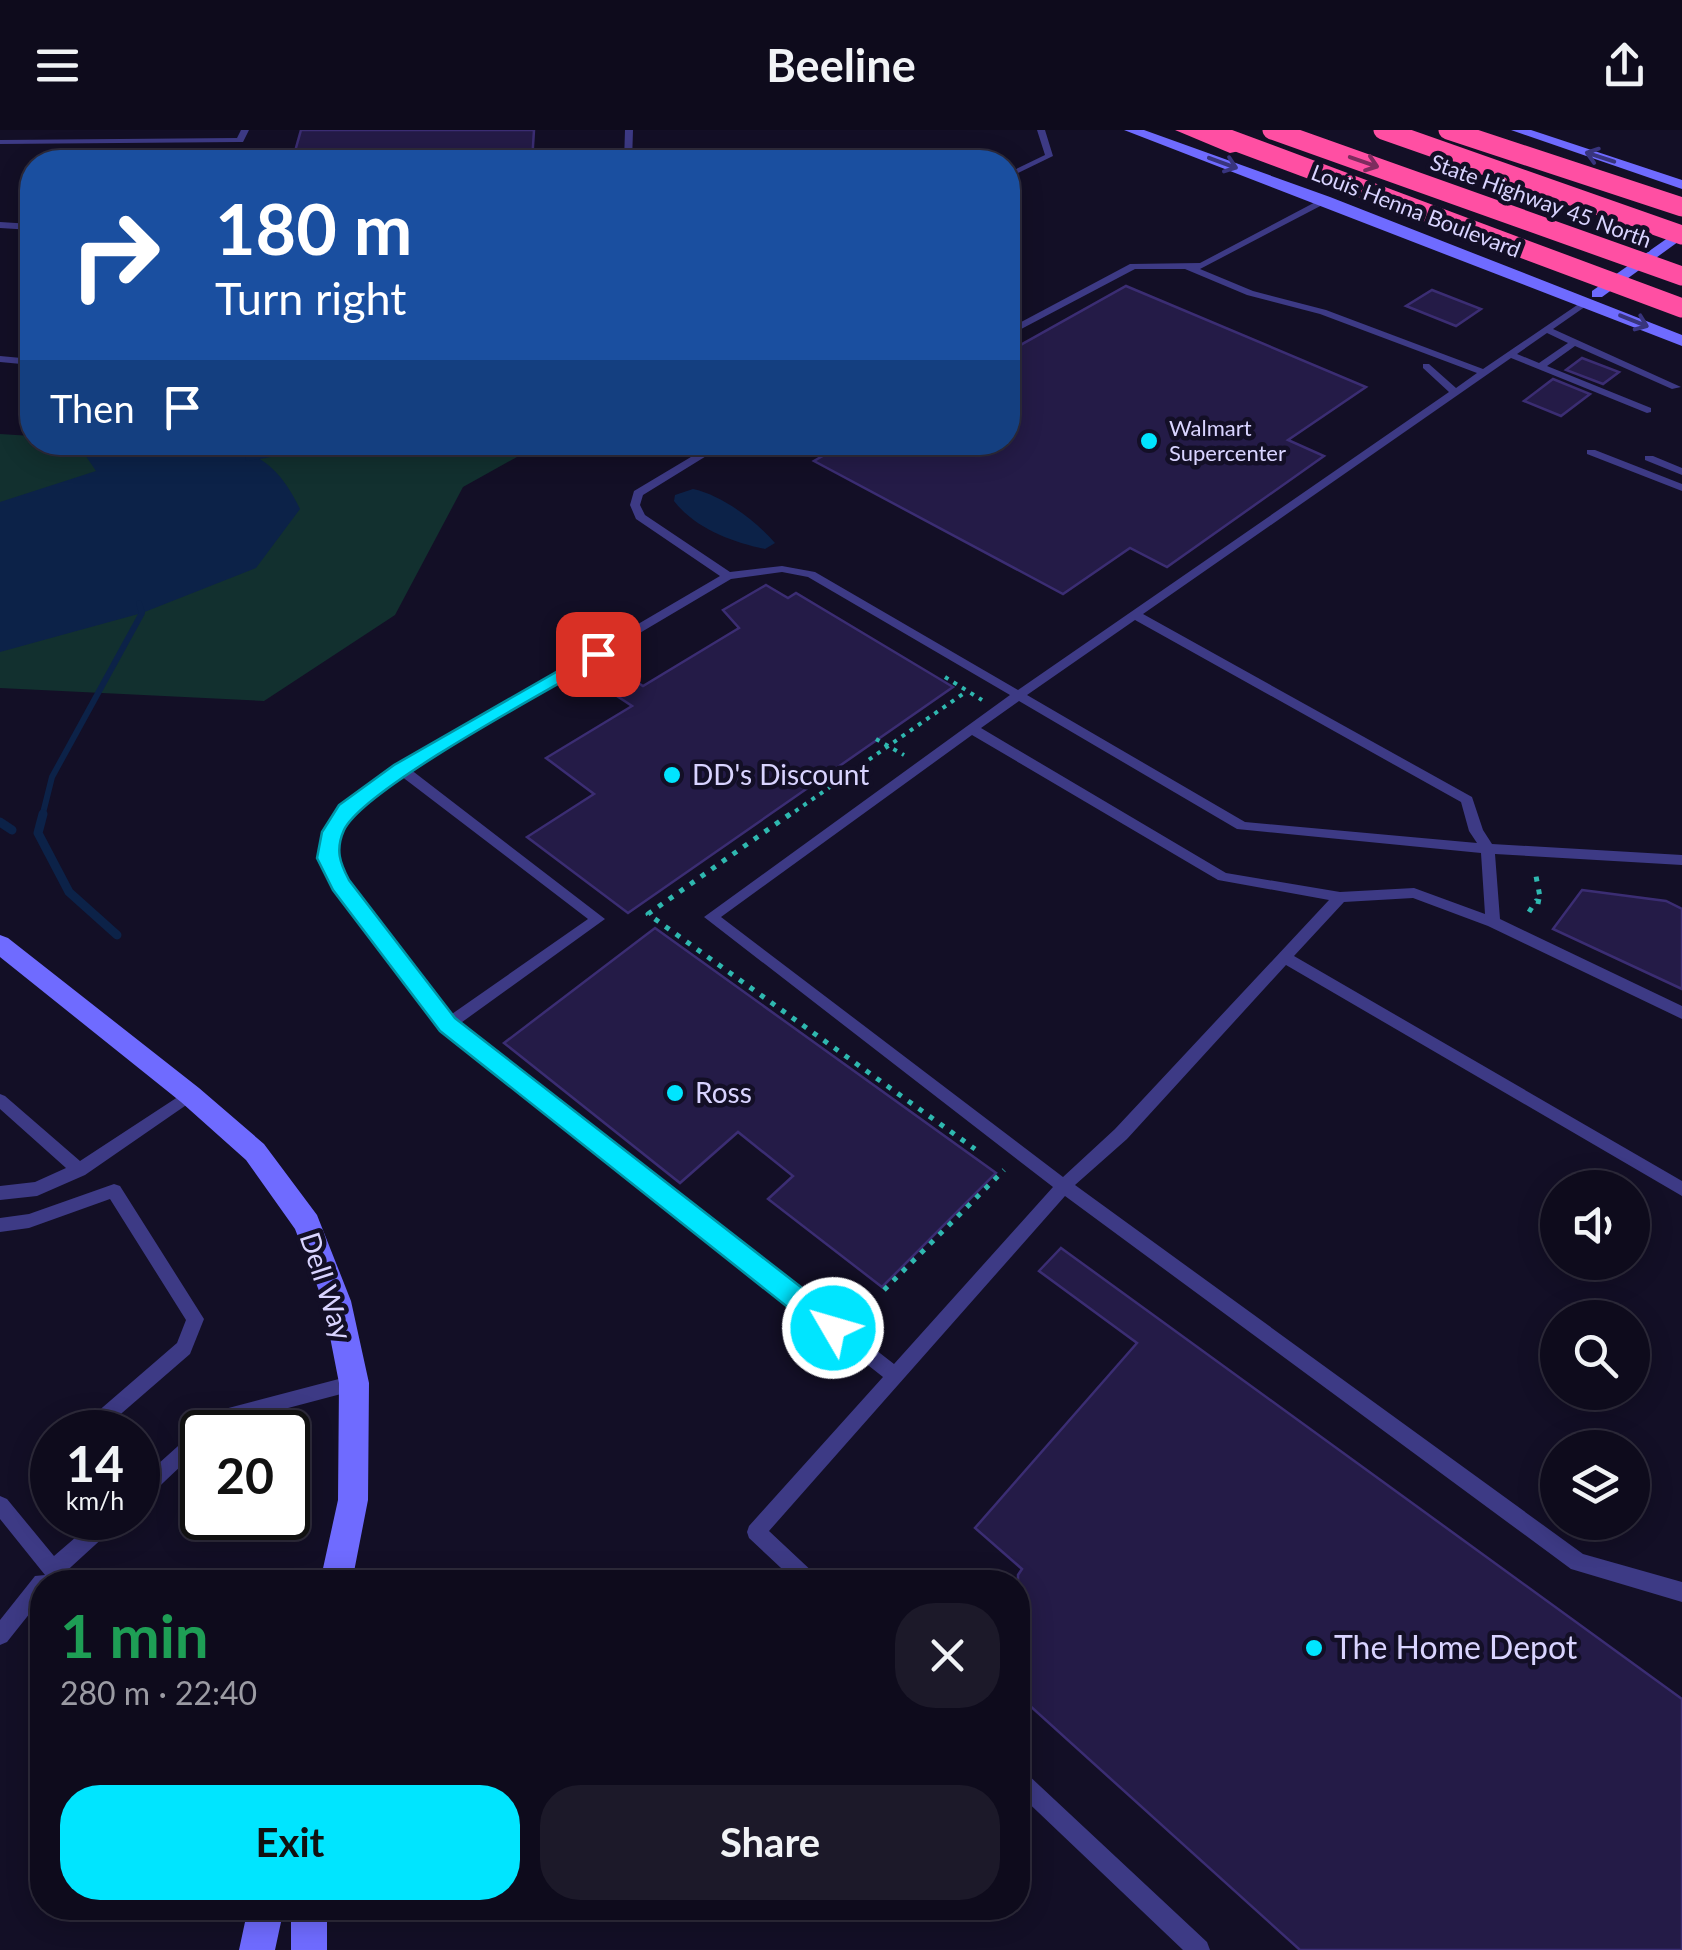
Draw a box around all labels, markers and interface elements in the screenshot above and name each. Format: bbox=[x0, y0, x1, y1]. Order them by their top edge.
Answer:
icon: menu bbox=[30, 38, 85, 93]
text: Beeline bbox=[766, 38, 916, 92]
icon: share bbox=[1597, 38, 1652, 93]
one-way arrow bbox=[1584, 147, 1616, 165]
street label: State Highway 45 North bbox=[1427, 148, 1655, 253]
one-way arrow bbox=[1347, 154, 1378, 172]
one-way arrow bbox=[1207, 155, 1238, 173]
street label: Louis Henna Boulevard bbox=[1308, 158, 1525, 263]
text: 180 m bbox=[215, 186, 412, 270]
icon: right bbox=[50, 190, 180, 320]
text: Turn right bbox=[215, 271, 406, 325]
one-way arrow bbox=[1618, 314, 1649, 332]
icon: arrive bbox=[155, 380, 210, 435]
text: Then bbox=[50, 385, 135, 431]
place label: Walmart Supercenter bbox=[1169, 414, 1286, 466]
marker: Walmart Supercenter bbox=[1138, 430, 1160, 452]
pin bbox=[556, 612, 641, 697]
icon: arrive bbox=[571, 627, 626, 682]
place label: DD's Discount bbox=[692, 757, 869, 791]
marker: DD's Discount bbox=[661, 764, 683, 786]
place label: Ross bbox=[695, 1075, 752, 1109]
marker: Ross bbox=[664, 1082, 686, 1104]
map controls bbox=[1540, 1170, 1650, 1540]
button: sound bbox=[1540, 1170, 1650, 1280]
street label: Dell Way bbox=[294, 1227, 360, 1344]
position arrow bbox=[781, 1276, 885, 1380]
button: search bbox=[1540, 1300, 1650, 1410]
speed limit sign: 20 bbox=[180, 1410, 310, 1540]
button: layers bbox=[1540, 1430, 1650, 1540]
text: 14 bbox=[66, 1433, 124, 1493]
text: km/h bbox=[66, 1485, 124, 1515]
text: 1 min bbox=[60, 1599, 209, 1671]
button: close bbox=[895, 1603, 1000, 1708]
place label: The Home Depot bbox=[1334, 1627, 1578, 1666]
marker: The Home Depot bbox=[1303, 1637, 1325, 1659]
text: 280 m · 22:40 bbox=[60, 1673, 257, 1712]
button: Exit bbox=[60, 1785, 520, 1900]
button: Share bbox=[540, 1785, 1000, 1900]

